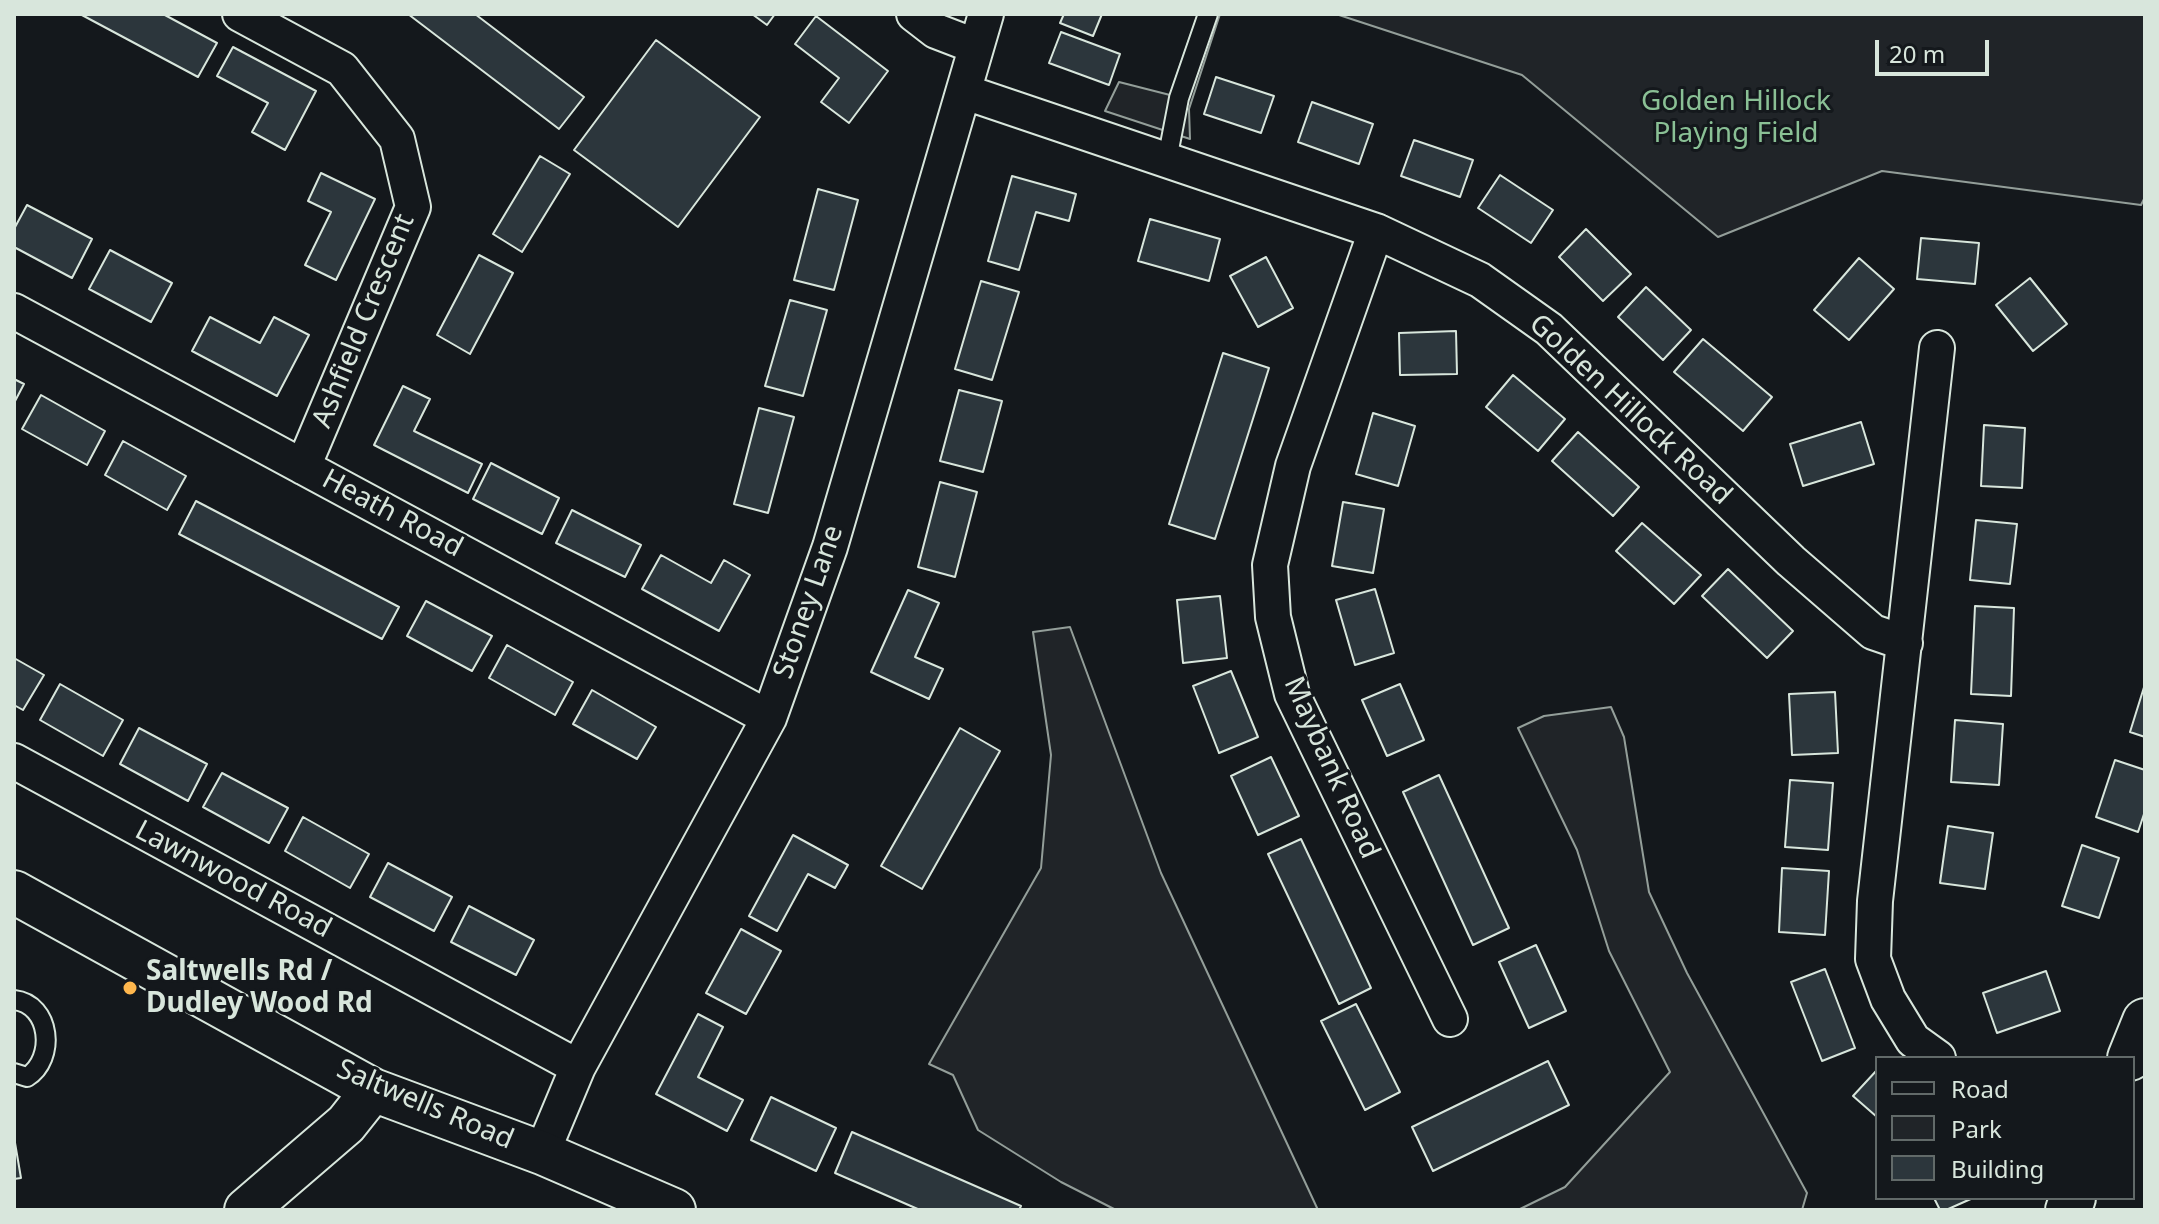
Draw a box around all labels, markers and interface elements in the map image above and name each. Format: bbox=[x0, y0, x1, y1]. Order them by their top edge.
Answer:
scale bar bbox=[1879, 24, 1993, 74]
text: 20 m bbox=[1889, 37, 1945, 70]
park label: Golden Hillock Playing Field bbox=[1641, 85, 1831, 151]
street label: Ashfield Crescent bbox=[306, 209, 422, 433]
street label: Golden Hillock Road bbox=[1522, 308, 1738, 512]
street label: Heath Road bbox=[316, 463, 468, 565]
street label: Stoney Lane bbox=[767, 521, 851, 683]
street label: Maybank Road bbox=[1276, 672, 1386, 864]
street label: Lawnwood Road bbox=[129, 814, 337, 946]
place label: Saltwells Rd / Dudley Wood Rd bbox=[146, 955, 373, 1021]
marker: Saltwells Rd / Dudley Wood Rd bbox=[121, 979, 139, 997]
street label: Saltwells Road bbox=[332, 1053, 518, 1157]
legend bbox=[1875, 1056, 2135, 1200]
text: Road bbox=[1951, 1072, 2009, 1105]
text: Park bbox=[1951, 1112, 2002, 1145]
text: Building bbox=[1951, 1152, 2044, 1185]

